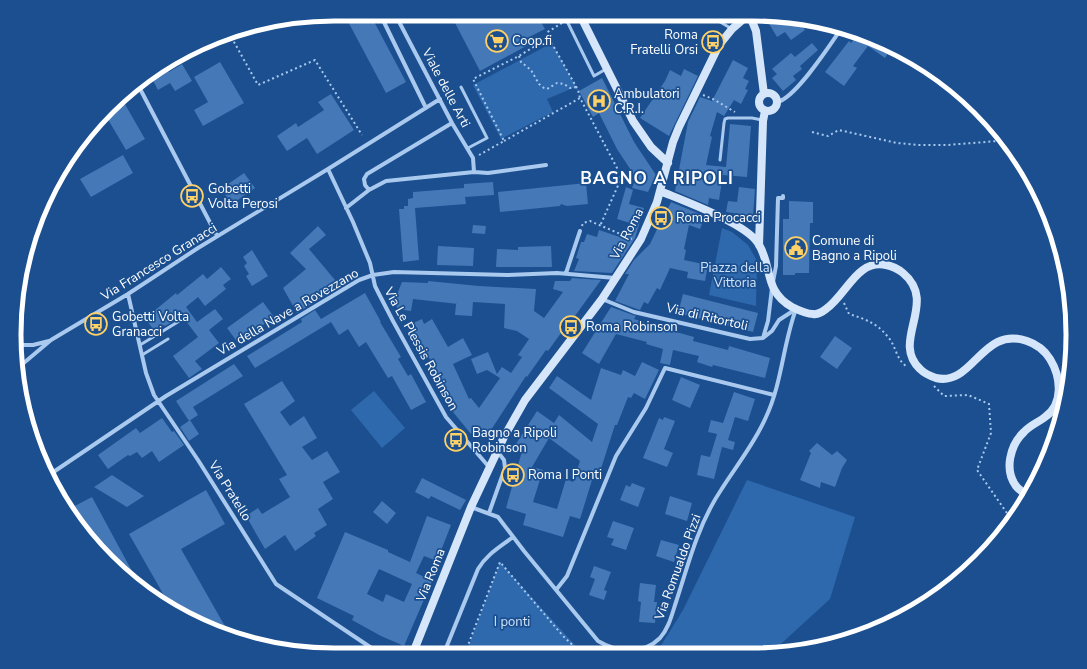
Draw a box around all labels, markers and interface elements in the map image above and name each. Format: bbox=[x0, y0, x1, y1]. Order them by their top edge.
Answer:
place label: Roma Fratelli Orsi bbox=[630, 26, 698, 59]
supermarket icon: Coop.fi bbox=[484, 28, 510, 54]
bus stop icon: Roma Fratelli Orsi bbox=[700, 29, 726, 55]
place label: Coop.fi bbox=[512, 32, 552, 50]
street label: Viale delle Arti bbox=[417, 44, 474, 131]
place label: Ambulatori C.R.I. bbox=[614, 85, 680, 118]
hospital icon: Ambulatori C.R.I. bbox=[586, 88, 612, 114]
district label: BAGNO A RIPOLI bbox=[580, 167, 734, 190]
place label: Gobetti Volta Perosi bbox=[207, 180, 278, 213]
bus stop icon: Gobetti Volta Perosi bbox=[179, 183, 205, 209]
street label: Via Roma bbox=[605, 205, 648, 264]
bus stop icon: Roma Procacci bbox=[648, 205, 674, 231]
place label: Roma Procacci bbox=[676, 209, 761, 227]
street label: Via Francesco Granacci bbox=[97, 219, 220, 306]
place label: Comune di Bagno a Ripoli bbox=[812, 232, 897, 265]
public building icon: Comune di Bagno a Ripoli bbox=[783, 235, 809, 261]
park label: Piazza della Vittoria bbox=[700, 259, 770, 292]
street label: Via della Nave a Rovezzano bbox=[213, 264, 362, 360]
street label: Via Le Plessis Robinson bbox=[379, 283, 462, 414]
street label: Via di Ritortoli bbox=[663, 299, 750, 335]
place label: Gobetti Volta Granacci bbox=[112, 308, 189, 341]
bus stop icon: Gobetti Volta Granacci bbox=[83, 311, 109, 337]
bus stop icon: Roma Robinson bbox=[558, 314, 584, 340]
place label: Roma Robinson bbox=[586, 318, 678, 336]
place label: Bagno a Ripoli Robinson bbox=[472, 424, 557, 457]
bus stop icon: Bagno a Ripoli Robinson bbox=[443, 427, 469, 453]
street label: Via Pratello bbox=[204, 457, 256, 525]
bus stop icon: Roma I Ponti bbox=[500, 462, 526, 488]
place label: Roma I Ponti bbox=[528, 466, 602, 484]
street label: Via Romualdo Pizzi bbox=[650, 512, 706, 623]
street label: Via Roma bbox=[412, 546, 450, 605]
park label: I ponti bbox=[494, 613, 530, 631]

